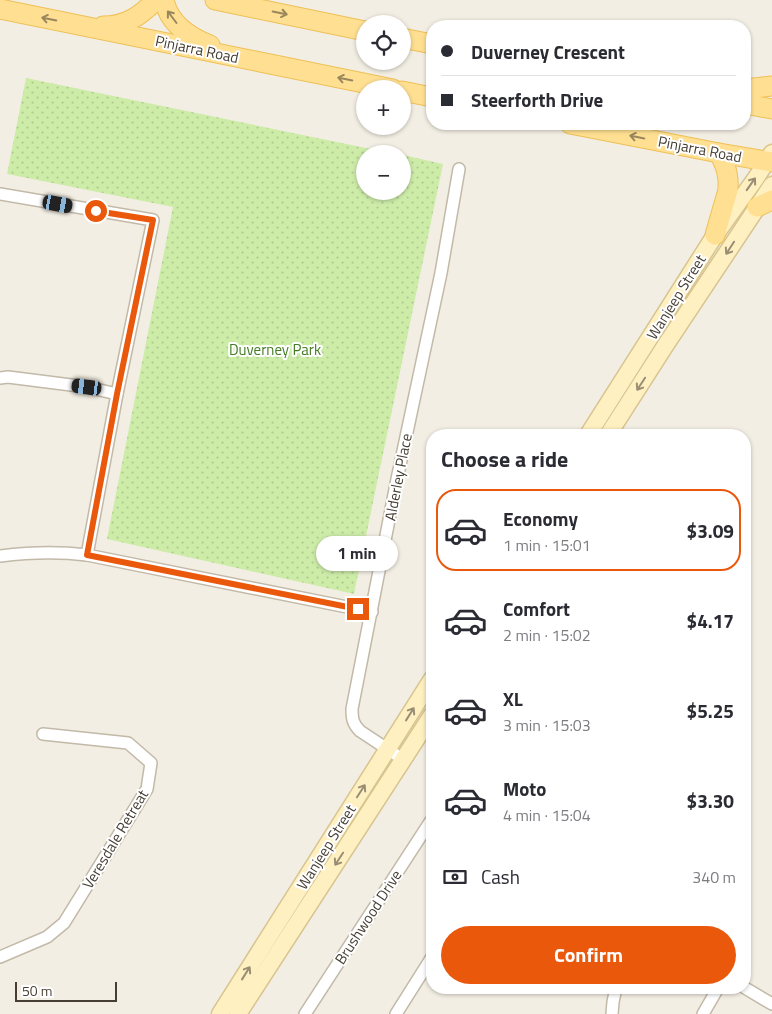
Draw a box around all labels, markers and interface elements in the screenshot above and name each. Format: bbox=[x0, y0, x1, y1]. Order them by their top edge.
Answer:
one-way arrow bbox=[272, 9, 288, 19]
one-way arrow bbox=[167, 11, 178, 24]
one-way arrow bbox=[41, 14, 57, 23]
map controls bbox=[356, 15, 411, 200]
button: locate bbox=[356, 15, 411, 70]
street label: Pinjarra Road bbox=[153, 29, 241, 69]
text: Duverney Crescent bbox=[471, 37, 625, 66]
one-way arrow bbox=[338, 74, 354, 83]
button: + bbox=[356, 80, 411, 135]
text: Steerforth Drive bbox=[471, 85, 603, 114]
street label: Pinjarra Road bbox=[656, 130, 744, 168]
one-way arrow bbox=[629, 132, 645, 141]
button: − bbox=[356, 145, 411, 200]
one-way arrow bbox=[746, 177, 756, 191]
car bbox=[41, 194, 74, 214]
route start bbox=[85, 200, 107, 222]
one-way arrow bbox=[725, 241, 735, 255]
street label: Wanjeep Street bbox=[641, 249, 712, 344]
park label: Duverney Park bbox=[229, 338, 321, 361]
one-way arrow bbox=[636, 377, 646, 391]
car bbox=[71, 378, 102, 396]
street label: Alderley Place bbox=[378, 431, 418, 523]
text: Choose a ride bbox=[441, 442, 568, 476]
text: Economy bbox=[503, 504, 578, 533]
icon: car bbox=[443, 508, 488, 553]
text: $3.09 bbox=[687, 516, 734, 545]
text: 1 min · 15:01 bbox=[503, 533, 591, 557]
callout: 1 min bbox=[317, 536, 399, 572]
text: 1 min bbox=[338, 541, 376, 565]
text: Comfort bbox=[503, 594, 570, 623]
route end bbox=[347, 598, 369, 620]
icon: car bbox=[443, 598, 488, 643]
text: $4.17 bbox=[687, 606, 734, 635]
text: 2 min · 15:02 bbox=[503, 623, 591, 647]
text: XL bbox=[503, 684, 523, 713]
icon: car bbox=[443, 688, 488, 733]
text: $5.25 bbox=[687, 696, 734, 725]
one-way arrow bbox=[406, 708, 416, 722]
text: 3 min · 15:03 bbox=[503, 713, 591, 737]
text: Moto bbox=[503, 774, 546, 803]
icon: car bbox=[443, 778, 488, 823]
street label: Veresdale Retreat bbox=[76, 784, 154, 893]
one-way arrow bbox=[357, 785, 367, 799]
text: $3.30 bbox=[687, 786, 734, 815]
street label: Wanjeep Street bbox=[291, 799, 362, 894]
text: 4 min · 15:04 bbox=[503, 803, 591, 827]
one-way arrow bbox=[334, 852, 344, 866]
text: Cash bbox=[481, 862, 520, 891]
icon: cash bbox=[441, 863, 469, 891]
street label: Brushwood Drive bbox=[329, 865, 407, 969]
text: 340 m bbox=[692, 865, 736, 889]
button: Confirm bbox=[441, 926, 736, 984]
one-way arrow bbox=[242, 966, 252, 980]
scale bar bbox=[15, 979, 118, 1002]
text: 50 m bbox=[22, 980, 52, 1001]

